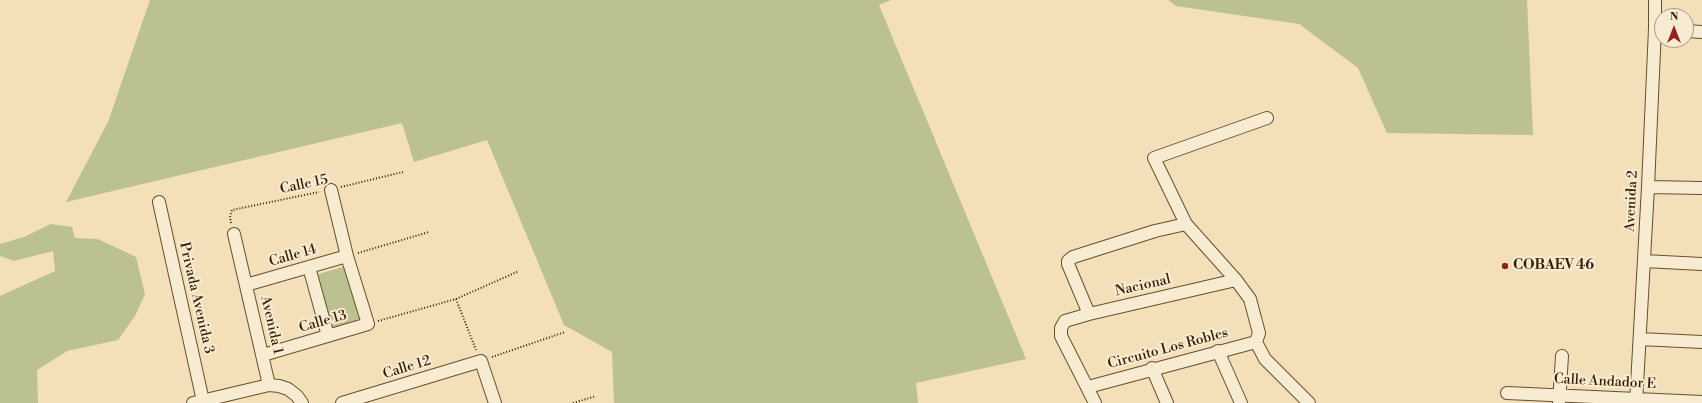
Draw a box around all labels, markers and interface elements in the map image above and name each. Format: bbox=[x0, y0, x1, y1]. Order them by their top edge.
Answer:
north arrow bbox=[1654, 8, 1694, 48]
text: N bbox=[1670, 10, 1678, 24]
street label: Avenida 2 bbox=[1622, 170, 1642, 232]
street label: Calle 15 bbox=[278, 172, 330, 198]
street label: Privada Avenida 3 bbox=[175, 241, 217, 355]
street label: Calle 14 bbox=[267, 241, 319, 271]
place label: COBAEV 46 bbox=[1513, 258, 1594, 274]
marker: COBAEV 46 bbox=[1500, 261, 1510, 271]
street label: Nacional bbox=[1114, 271, 1172, 301]
street label: Avenida 1 bbox=[256, 294, 286, 356]
street label: Calle 13 bbox=[297, 307, 349, 337]
street label: Circuito Los Robles bbox=[1106, 325, 1230, 373]
street label: Calle 12 bbox=[381, 353, 433, 383]
street label: Calle Andador E bbox=[1553, 371, 1657, 393]

